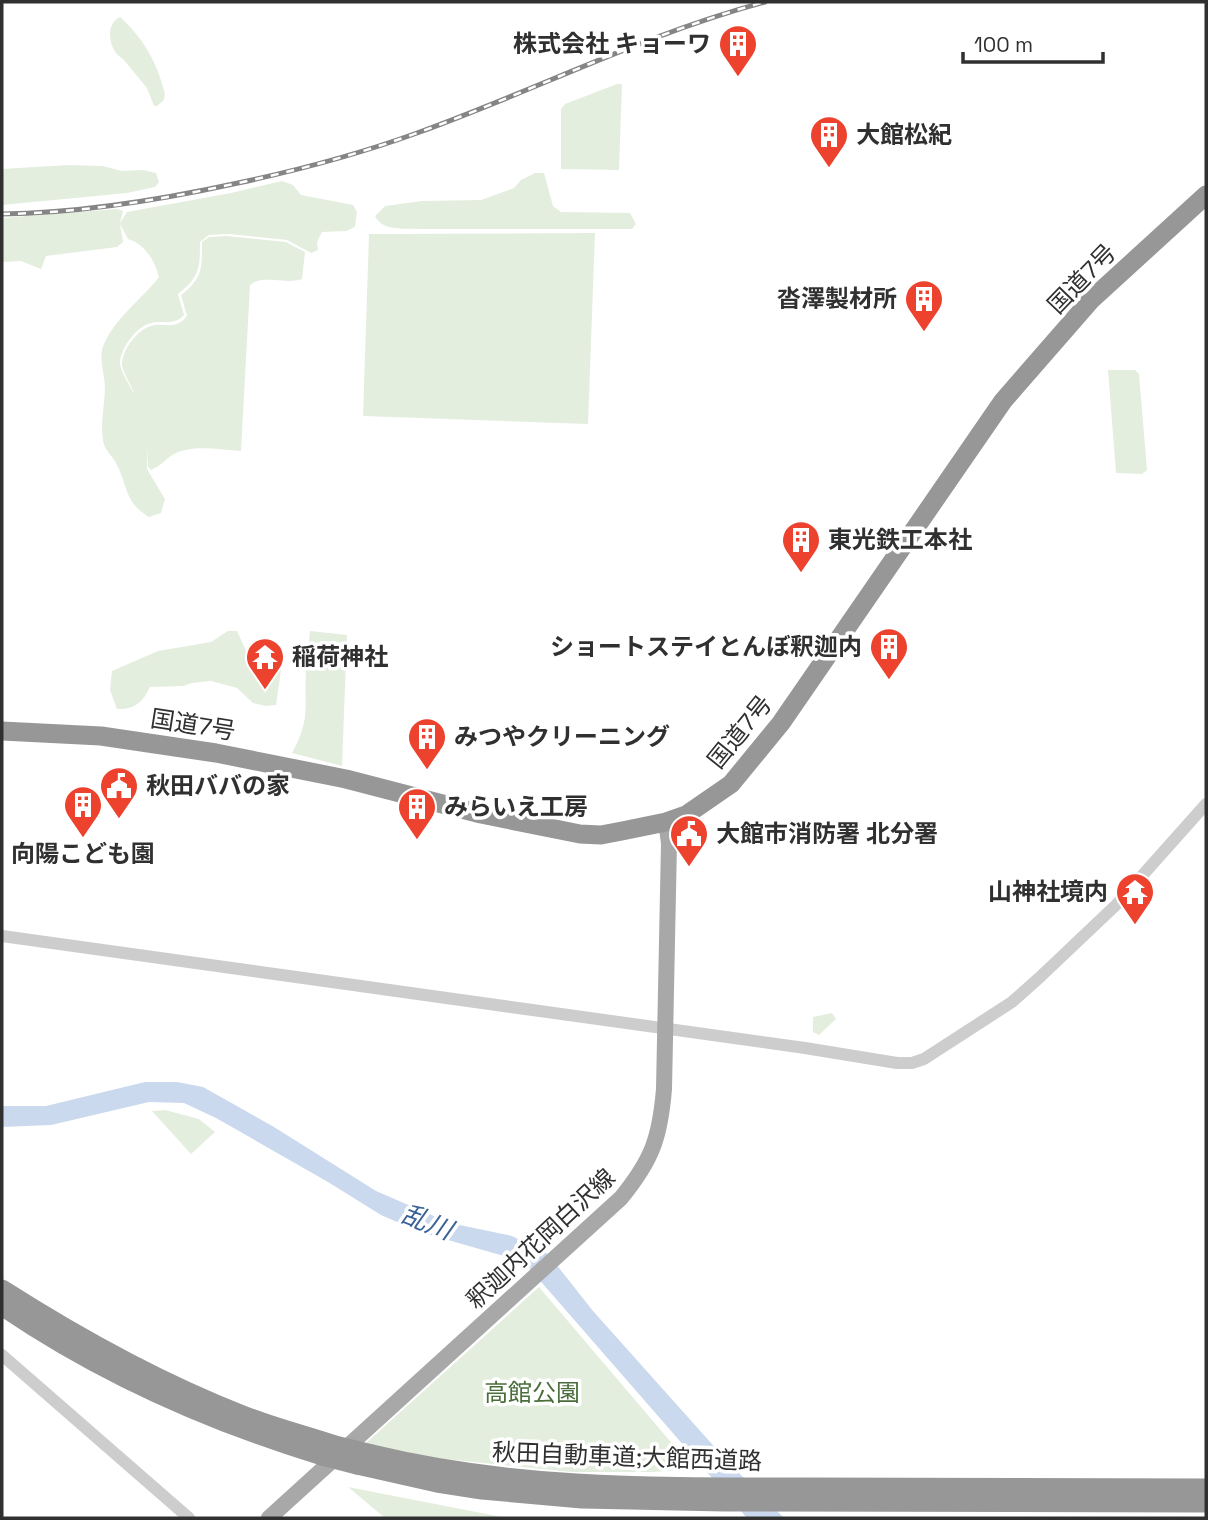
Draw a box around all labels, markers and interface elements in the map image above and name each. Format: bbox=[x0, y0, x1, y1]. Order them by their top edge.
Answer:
scale bar bbox=[963, 21, 1103, 65]
building icon: 株式会社 キョーワ bbox=[717, 23, 759, 78]
place label: 株式会社 キョーワ bbox=[513, 28, 711, 59]
text: 100 m bbox=[974, 31, 1033, 58]
building icon: 大館松紀 bbox=[808, 114, 850, 169]
place label: 大館松紀 bbox=[856, 119, 952, 150]
street label: 国道7号 bbox=[1041, 237, 1123, 320]
building icon: 沓澤製材所 bbox=[903, 278, 945, 333]
place label: 沓澤製材所 bbox=[777, 283, 897, 314]
building icon: 東光鉄工本社 bbox=[780, 519, 822, 574]
place label: 東光鉄工本社 bbox=[828, 524, 972, 555]
building icon: ショートステイとんぼ釈迦内 bbox=[868, 626, 910, 681]
place label: ショートステイとんぼ釈迦内 bbox=[550, 631, 862, 662]
temple icon: 稲荷神社 bbox=[244, 636, 286, 691]
place label: 稲荷神社 bbox=[292, 641, 388, 672]
street label: 国道7号 bbox=[701, 689, 779, 775]
street label: 国道7号 bbox=[148, 703, 238, 747]
building icon: みつやクリーニング bbox=[406, 716, 448, 771]
place label: みつやクリーニング bbox=[454, 721, 670, 752]
public building icon: 秋田ババの家 bbox=[98, 765, 140, 820]
place label: 秋田ババの家 bbox=[146, 770, 290, 801]
building icon: 向陽こども園 bbox=[62, 784, 104, 839]
building icon: みらいえ工房 bbox=[396, 786, 438, 841]
place label: みらいえ工房 bbox=[444, 791, 588, 822]
public building icon: 大館市消防署 北分署 bbox=[668, 813, 710, 868]
place label: 大館市消防署 北分署 bbox=[716, 818, 938, 849]
place label: 向陽こども園 bbox=[11, 838, 155, 869]
temple icon: 山神社境内 bbox=[1114, 871, 1156, 926]
place label: 山神社境内 bbox=[988, 876, 1108, 907]
street label: 釈迦内花岡白沢線 bbox=[460, 1162, 621, 1315]
water label: 乱川 bbox=[397, 1197, 460, 1248]
park label: 高館公園 bbox=[484, 1377, 580, 1408]
street label: 秋田自動車道;大館西道路 bbox=[492, 1436, 763, 1477]

